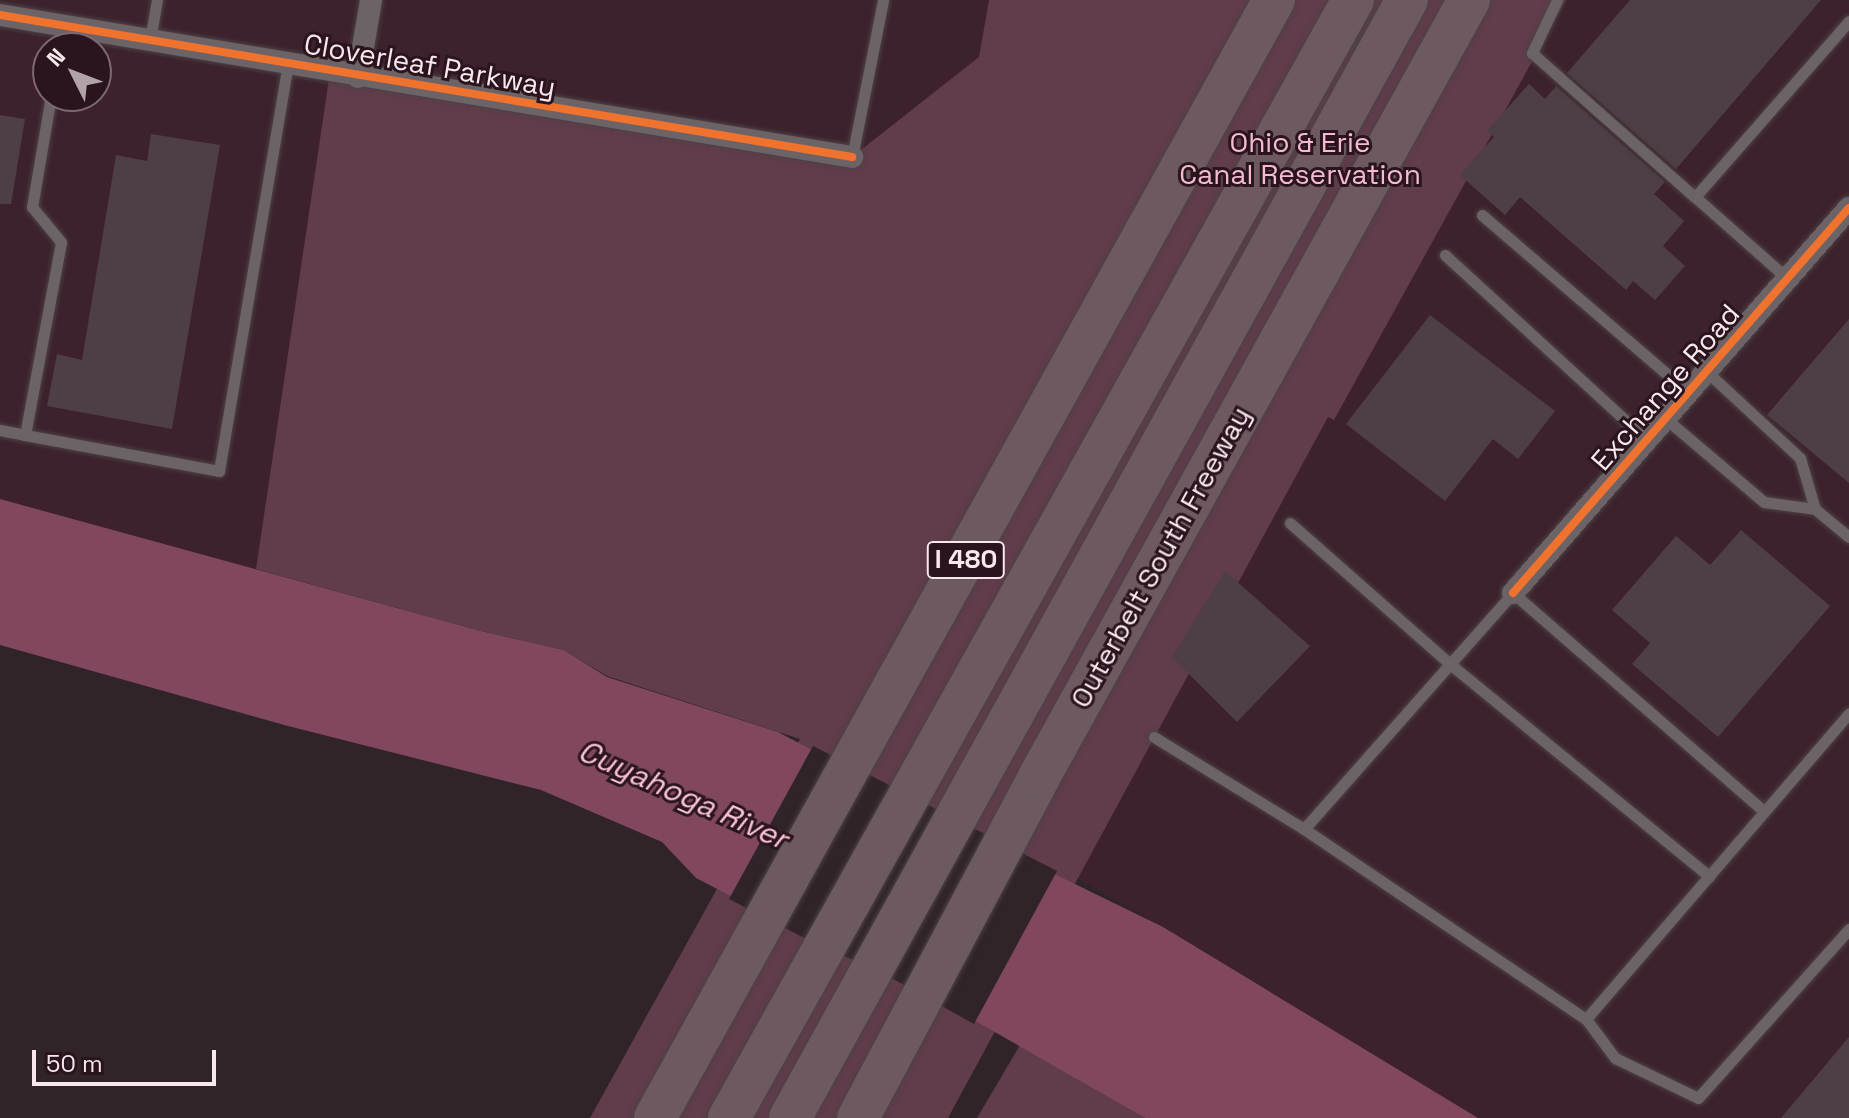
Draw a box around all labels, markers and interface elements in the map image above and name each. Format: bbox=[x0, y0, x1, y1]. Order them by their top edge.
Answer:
street label: Cloverleaf Parkway bbox=[302, 26, 558, 104]
north arrow bbox=[32, 32, 112, 112]
text: N bbox=[40, 42, 71, 72]
park label: Ohio & Erie Canal Reservation bbox=[1179, 125, 1421, 191]
street label: Exchange Road bbox=[1584, 297, 1746, 477]
street label: Outerbelt South Freeway bbox=[1063, 401, 1257, 713]
road number: I 480 bbox=[926, 538, 1006, 582]
water label: Cuyahoga River bbox=[573, 733, 793, 857]
scale bar bbox=[36, 1034, 220, 1084]
text: 50 m bbox=[46, 1048, 103, 1079]

